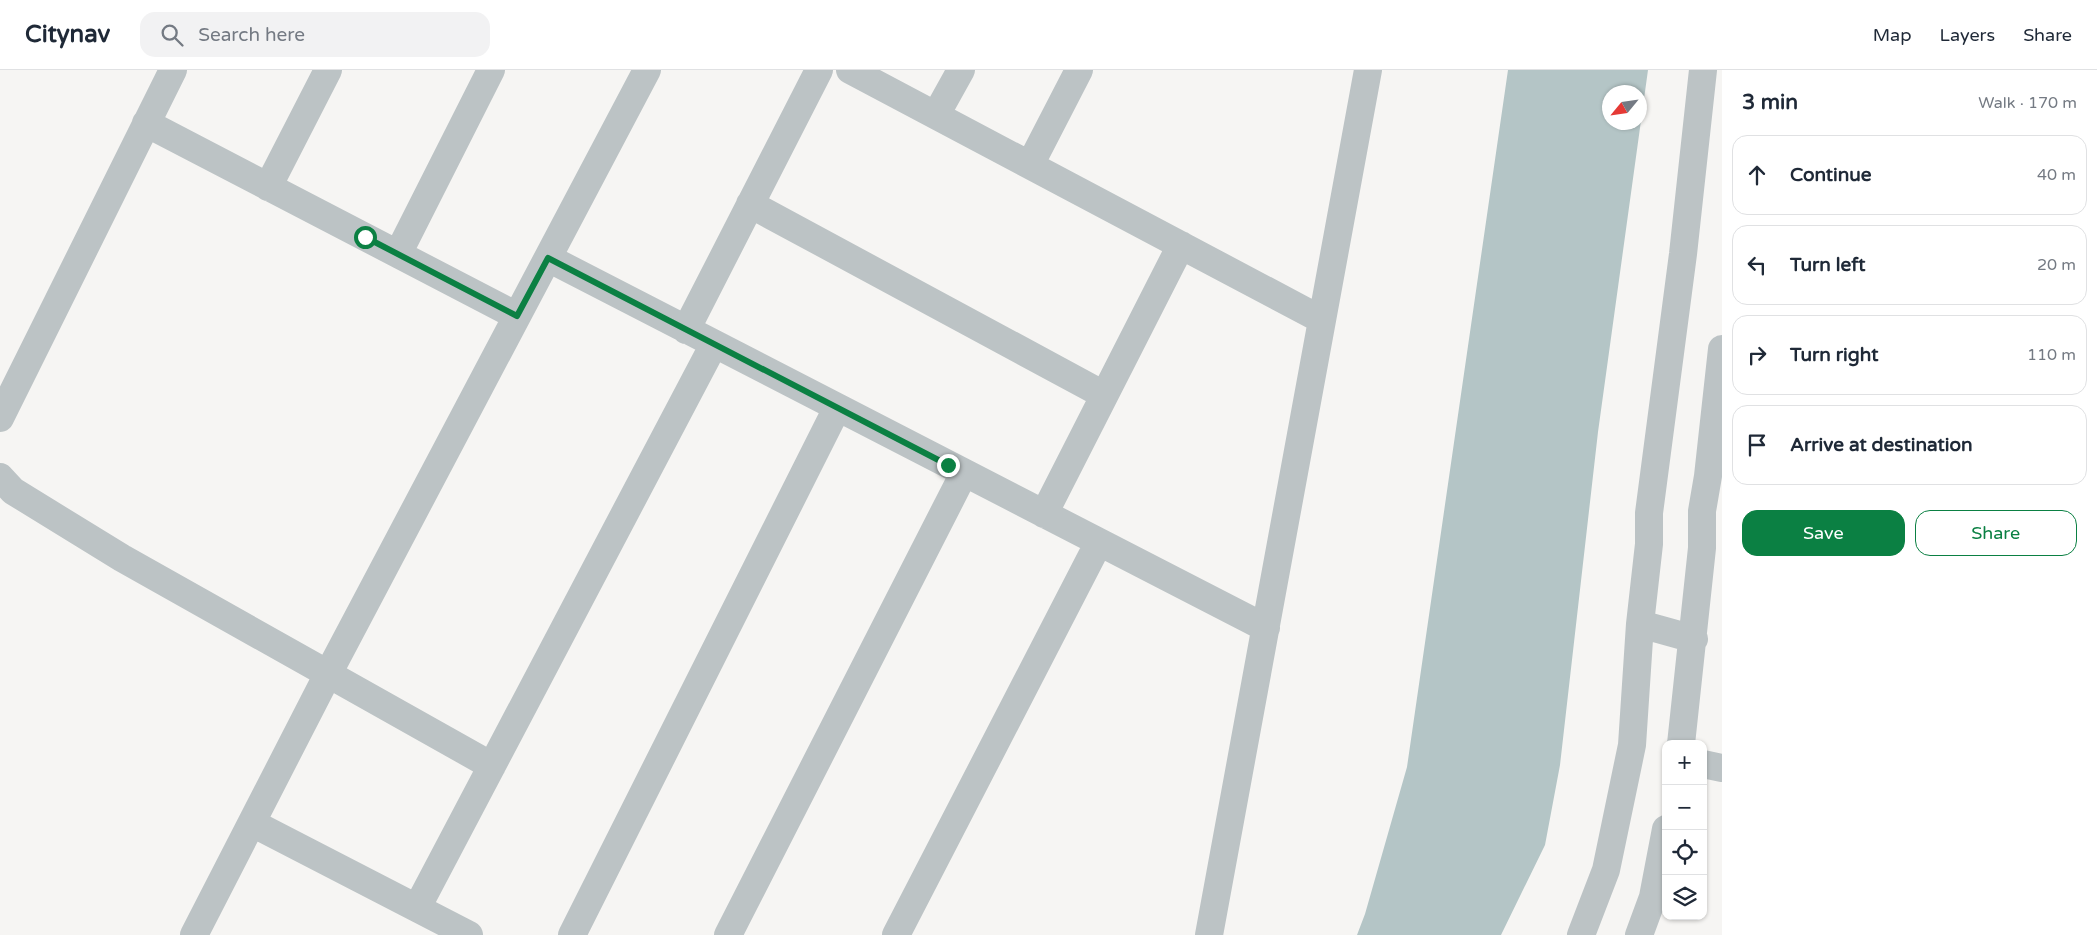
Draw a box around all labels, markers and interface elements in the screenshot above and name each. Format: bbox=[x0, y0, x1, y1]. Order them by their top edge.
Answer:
search box bbox=[140, 12, 490, 57]
text: Citynav bbox=[25, 20, 110, 49]
icon: search bbox=[158, 21, 186, 49]
text: Search here bbox=[198, 24, 305, 46]
text: Map bbox=[1873, 24, 1912, 46]
text: Layers bbox=[1940, 24, 1995, 46]
text: Share bbox=[2023, 24, 2072, 46]
north arrow bbox=[1602, 85, 1647, 130]
text: 3 min bbox=[1742, 90, 1798, 115]
text: Walk · 170 m bbox=[1978, 93, 2077, 113]
icon: ahead bbox=[1743, 161, 1771, 189]
text: Continue bbox=[1790, 164, 1872, 186]
text: 40 m bbox=[2037, 165, 2076, 185]
route start bbox=[354, 226, 377, 249]
icon: left bbox=[1743, 251, 1771, 279]
text: Turn left bbox=[1790, 254, 1866, 276]
text: 20 m bbox=[2037, 255, 2076, 275]
icon: right bbox=[1743, 341, 1771, 369]
text: Turn right bbox=[1790, 344, 1878, 366]
text: 110 m bbox=[2027, 345, 2076, 365]
icon: arrive bbox=[1743, 431, 1771, 459]
text: Arrive at destination bbox=[1790, 434, 1973, 456]
route end bbox=[937, 454, 960, 477]
button: Save bbox=[1742, 510, 1905, 556]
button: Share bbox=[1915, 510, 2077, 556]
map controls bbox=[1662, 740, 1707, 920]
button: + bbox=[1662, 740, 1707, 785]
button: − bbox=[1662, 785, 1707, 830]
button: locate bbox=[1662, 830, 1707, 875]
button: layers bbox=[1662, 875, 1707, 920]

